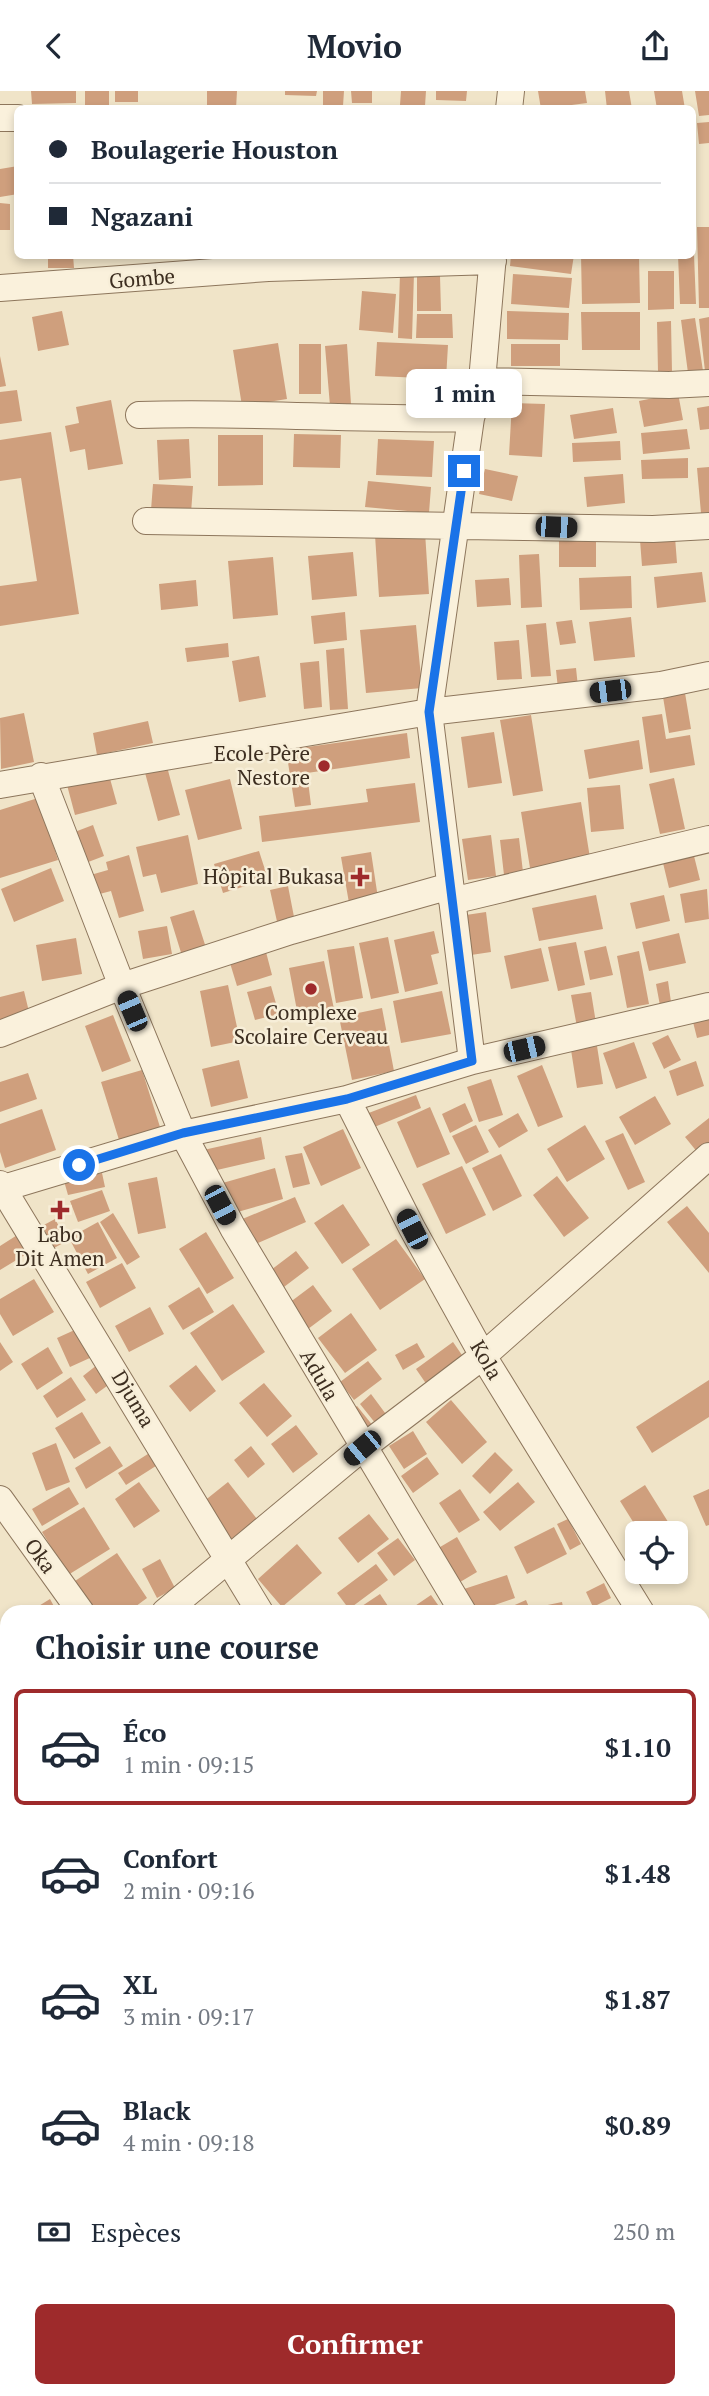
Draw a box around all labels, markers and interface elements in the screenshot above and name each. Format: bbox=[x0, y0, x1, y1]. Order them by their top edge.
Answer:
text: Movio bbox=[307, 25, 402, 67]
icon: back bbox=[35, 27, 73, 65]
icon: share bbox=[636, 27, 674, 65]
text: Boulagerie Houston bbox=[91, 132, 338, 166]
text: Ngazani bbox=[91, 199, 193, 233]
street label: Gombe bbox=[108, 261, 176, 295]
callout: 1 min bbox=[406, 369, 522, 419]
text: 1 min bbox=[433, 378, 495, 409]
route end bbox=[448, 455, 480, 487]
car bbox=[535, 516, 578, 538]
car bbox=[588, 678, 633, 704]
place label: Ecole Père Nestore bbox=[214, 739, 310, 791]
marker: Ecole Père Nestore bbox=[316, 758, 332, 774]
place label: Hôpital Bukasa bbox=[203, 862, 344, 890]
marker: Hôpital Bukasa bbox=[350, 867, 370, 887]
marker: Complexe Scolaire Cerveau bbox=[303, 981, 319, 997]
car bbox=[115, 988, 150, 1034]
place label: Complexe Scolaire Cerveau bbox=[234, 998, 388, 1050]
car bbox=[502, 1034, 547, 1064]
route start bbox=[63, 1149, 95, 1181]
car bbox=[201, 1182, 240, 1228]
marker: Labo Dit Amen bbox=[50, 1200, 70, 1220]
car bbox=[394, 1206, 431, 1252]
place label: Labo Dit Amen bbox=[15, 1220, 105, 1272]
street label: Kola bbox=[464, 1335, 510, 1385]
street label: Adula bbox=[294, 1344, 346, 1406]
street label: Djuma bbox=[106, 1365, 162, 1432]
car bbox=[340, 1426, 385, 1470]
map controls bbox=[625, 1521, 688, 1584]
button: locate bbox=[625, 1521, 688, 1584]
street label: Oka bbox=[19, 1532, 63, 1579]
text: Choisir une course bbox=[35, 1626, 319, 1668]
text: Éco bbox=[123, 1715, 166, 1749]
icon: car bbox=[39, 1716, 102, 1779]
text: $1.10 bbox=[605, 1730, 671, 1764]
text: 1 min · 09:15 bbox=[123, 1749, 255, 1780]
text: Confort bbox=[123, 1841, 218, 1875]
icon: car bbox=[39, 1842, 102, 1905]
text: $1.48 bbox=[605, 1856, 671, 1890]
text: 2 min · 09:16 bbox=[123, 1875, 255, 1906]
text: XL bbox=[123, 1967, 157, 2001]
icon: car bbox=[39, 1968, 102, 2031]
text: $1.87 bbox=[605, 1982, 671, 2016]
text: 3 min · 09:17 bbox=[123, 2001, 255, 2032]
text: Black bbox=[123, 2093, 191, 2127]
icon: car bbox=[39, 2094, 102, 2157]
text: $0.89 bbox=[605, 2108, 671, 2142]
text: 4 min · 09:18 bbox=[123, 2127, 255, 2158]
icon: cash bbox=[35, 2213, 73, 2251]
text: Espèces bbox=[91, 2215, 181, 2249]
text: 250 m bbox=[613, 2216, 675, 2247]
button: Confirmer bbox=[35, 2304, 675, 2384]

